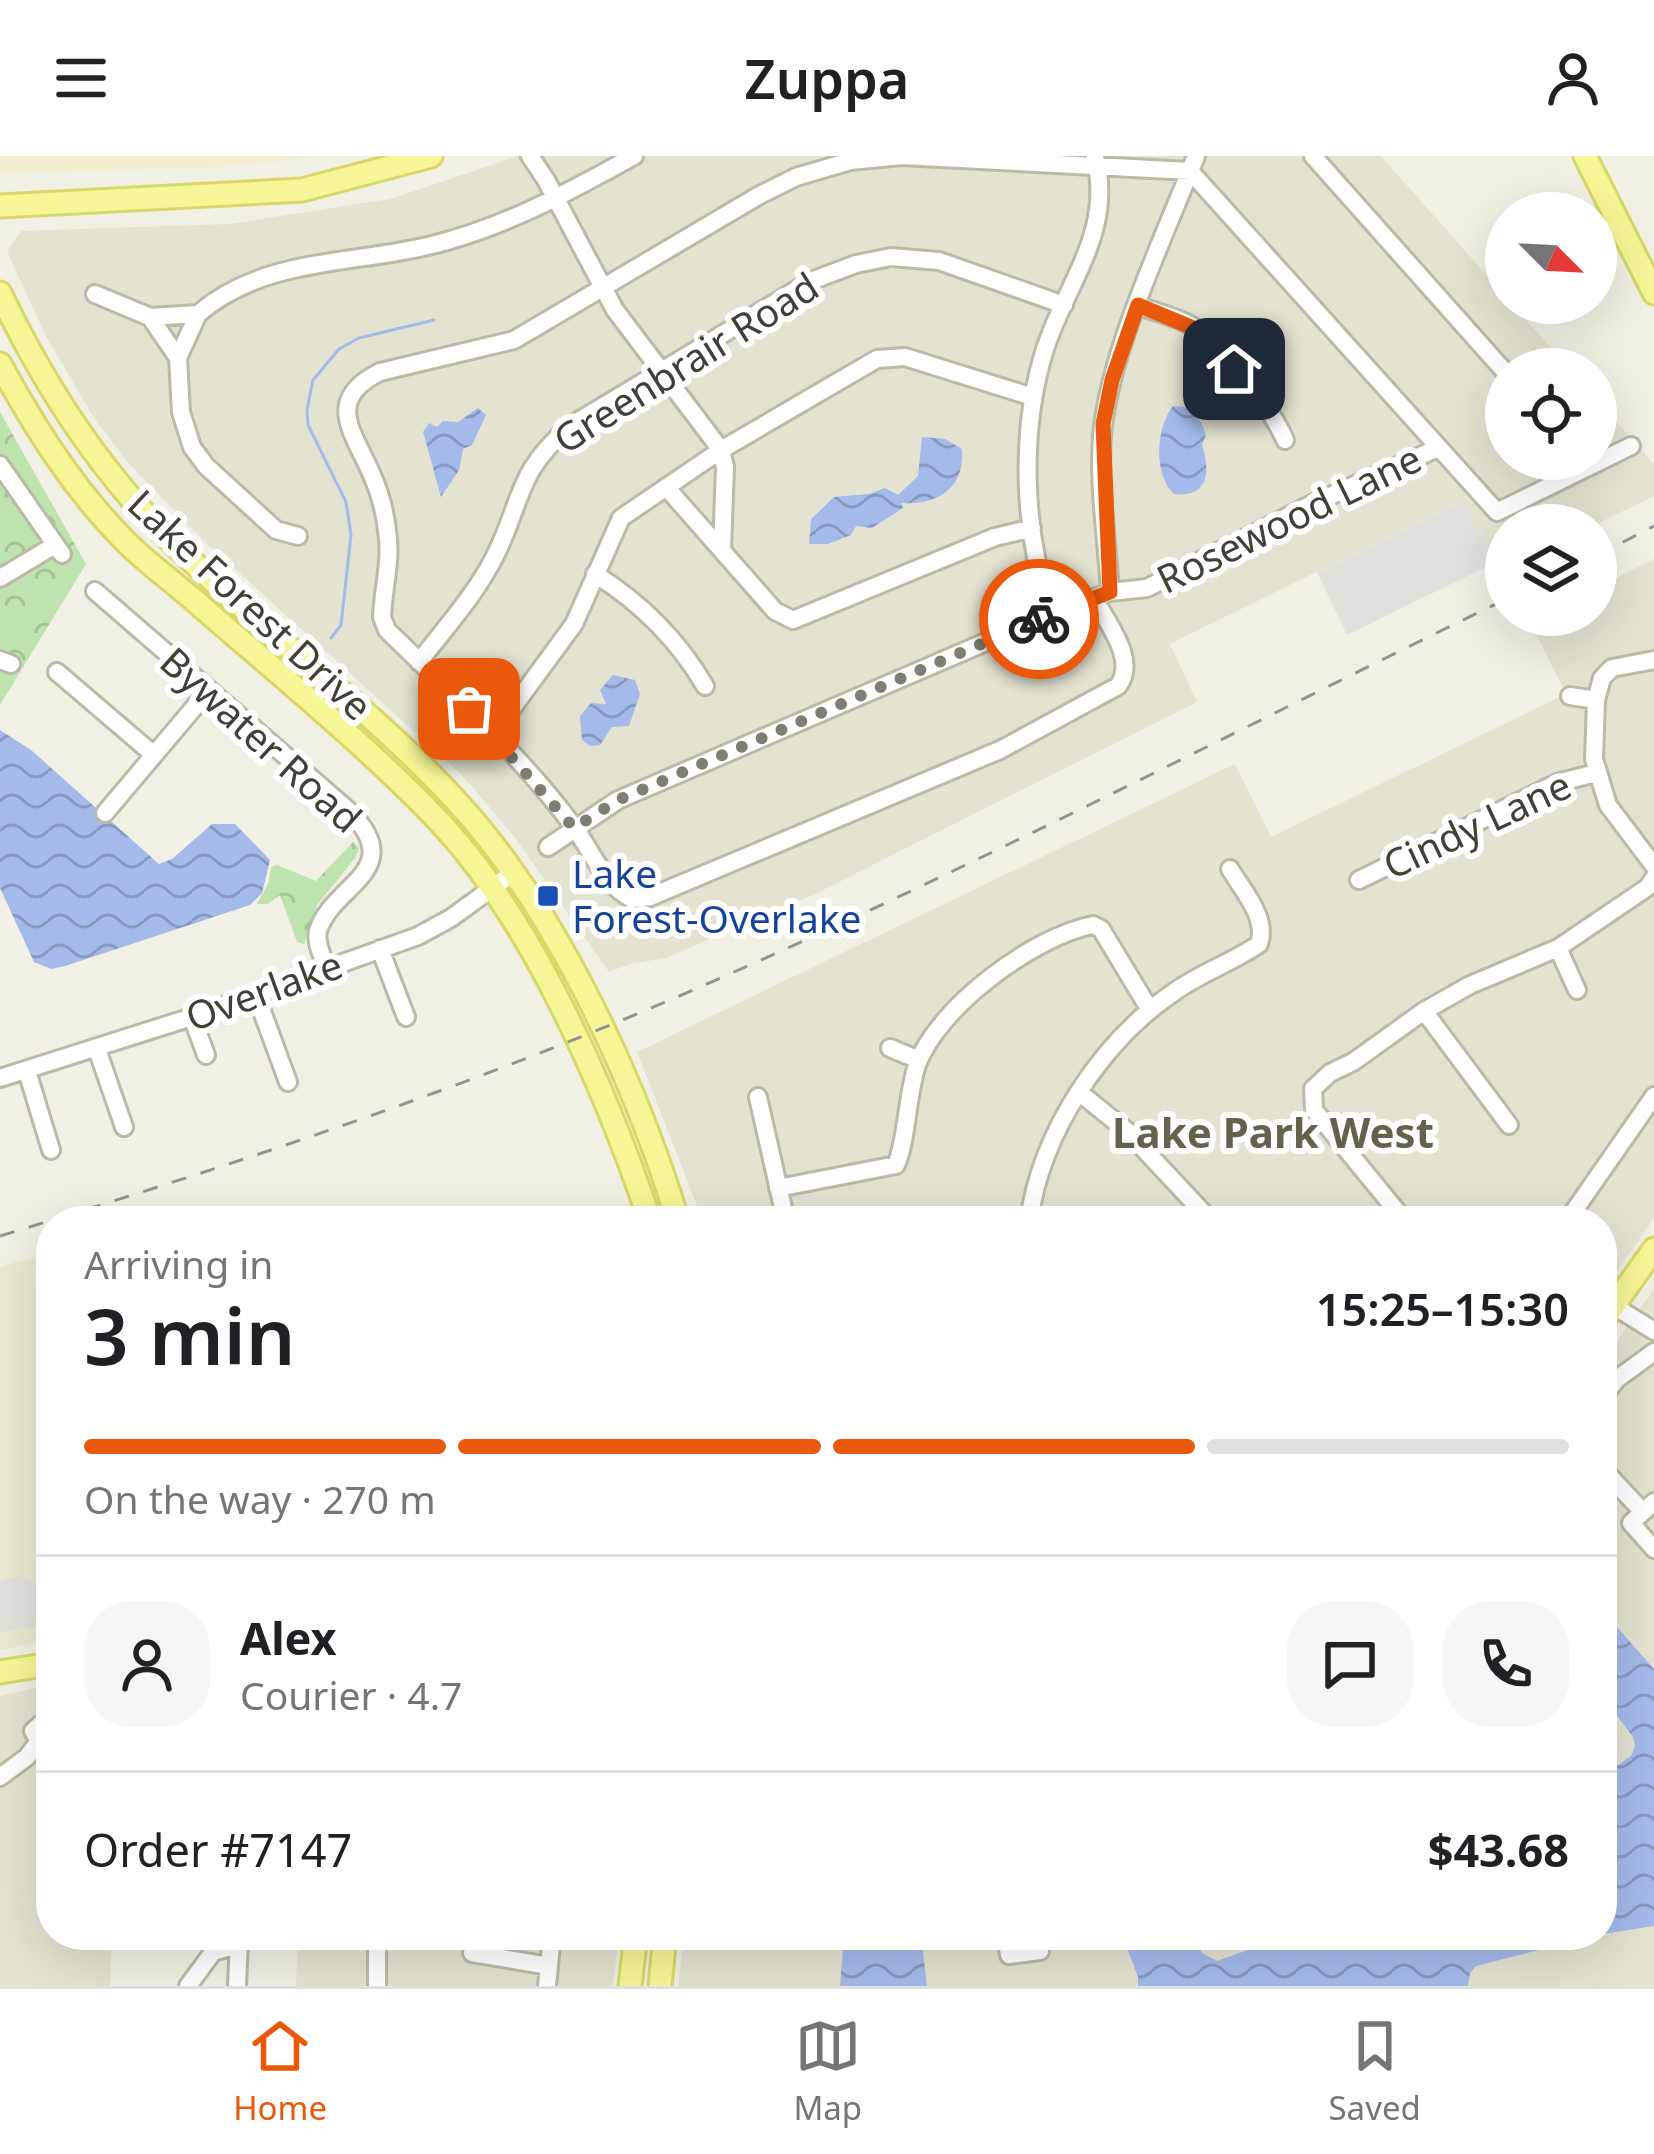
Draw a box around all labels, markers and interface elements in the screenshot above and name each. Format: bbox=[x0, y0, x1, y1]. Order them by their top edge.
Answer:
text: Zuppa bbox=[745, 41, 909, 115]
icon: menu bbox=[48, 45, 114, 111]
icon: person bbox=[1540, 45, 1606, 111]
north arrow bbox=[1485, 192, 1617, 324]
map controls bbox=[1485, 192, 1617, 636]
street label: Greenbrair Road bbox=[543, 259, 828, 464]
pin bbox=[1183, 318, 1285, 420]
icon: home bbox=[1201, 336, 1267, 402]
button: locate bbox=[1485, 348, 1617, 480]
street label: Rosewood Lane bbox=[1147, 431, 1429, 605]
street label: Lake Forest Drive bbox=[117, 477, 385, 731]
button: layers bbox=[1485, 504, 1617, 636]
courier bbox=[979, 559, 1099, 679]
icon: bike bbox=[1006, 586, 1072, 652]
street label: Bywater Road bbox=[150, 634, 374, 843]
pin bbox=[418, 658, 520, 760]
icon: bag bbox=[436, 676, 502, 742]
street label: Cindy Lane bbox=[1374, 757, 1579, 890]
place label: Lake Forest-Overlake bbox=[572, 846, 862, 944]
marker: Lake Forest-Overlake bbox=[535, 883, 561, 909]
street label: Overlake bbox=[178, 937, 349, 1042]
district label: Lake Park West bbox=[1112, 1103, 1434, 1160]
text: Arriving in bbox=[84, 1237, 273, 1290]
text: 15:25–15:30 bbox=[1316, 1278, 1569, 1339]
text: 3 min bbox=[84, 1282, 296, 1388]
text: On the way · 270 m bbox=[84, 1472, 436, 1525]
button: person bbox=[84, 1601, 210, 1727]
button: chat bbox=[1287, 1601, 1413, 1727]
button: phone bbox=[1443, 1601, 1569, 1727]
text: Alex bbox=[240, 1607, 337, 1668]
text: Courier · 4.7 bbox=[240, 1668, 462, 1721]
text: Order #7147 bbox=[84, 1819, 352, 1880]
text: $43.68 bbox=[1428, 1819, 1569, 1880]
tab: Home bbox=[233, 2013, 327, 2130]
tab: Map bbox=[793, 2013, 862, 2130]
tab: Saved bbox=[1329, 2013, 1421, 2130]

